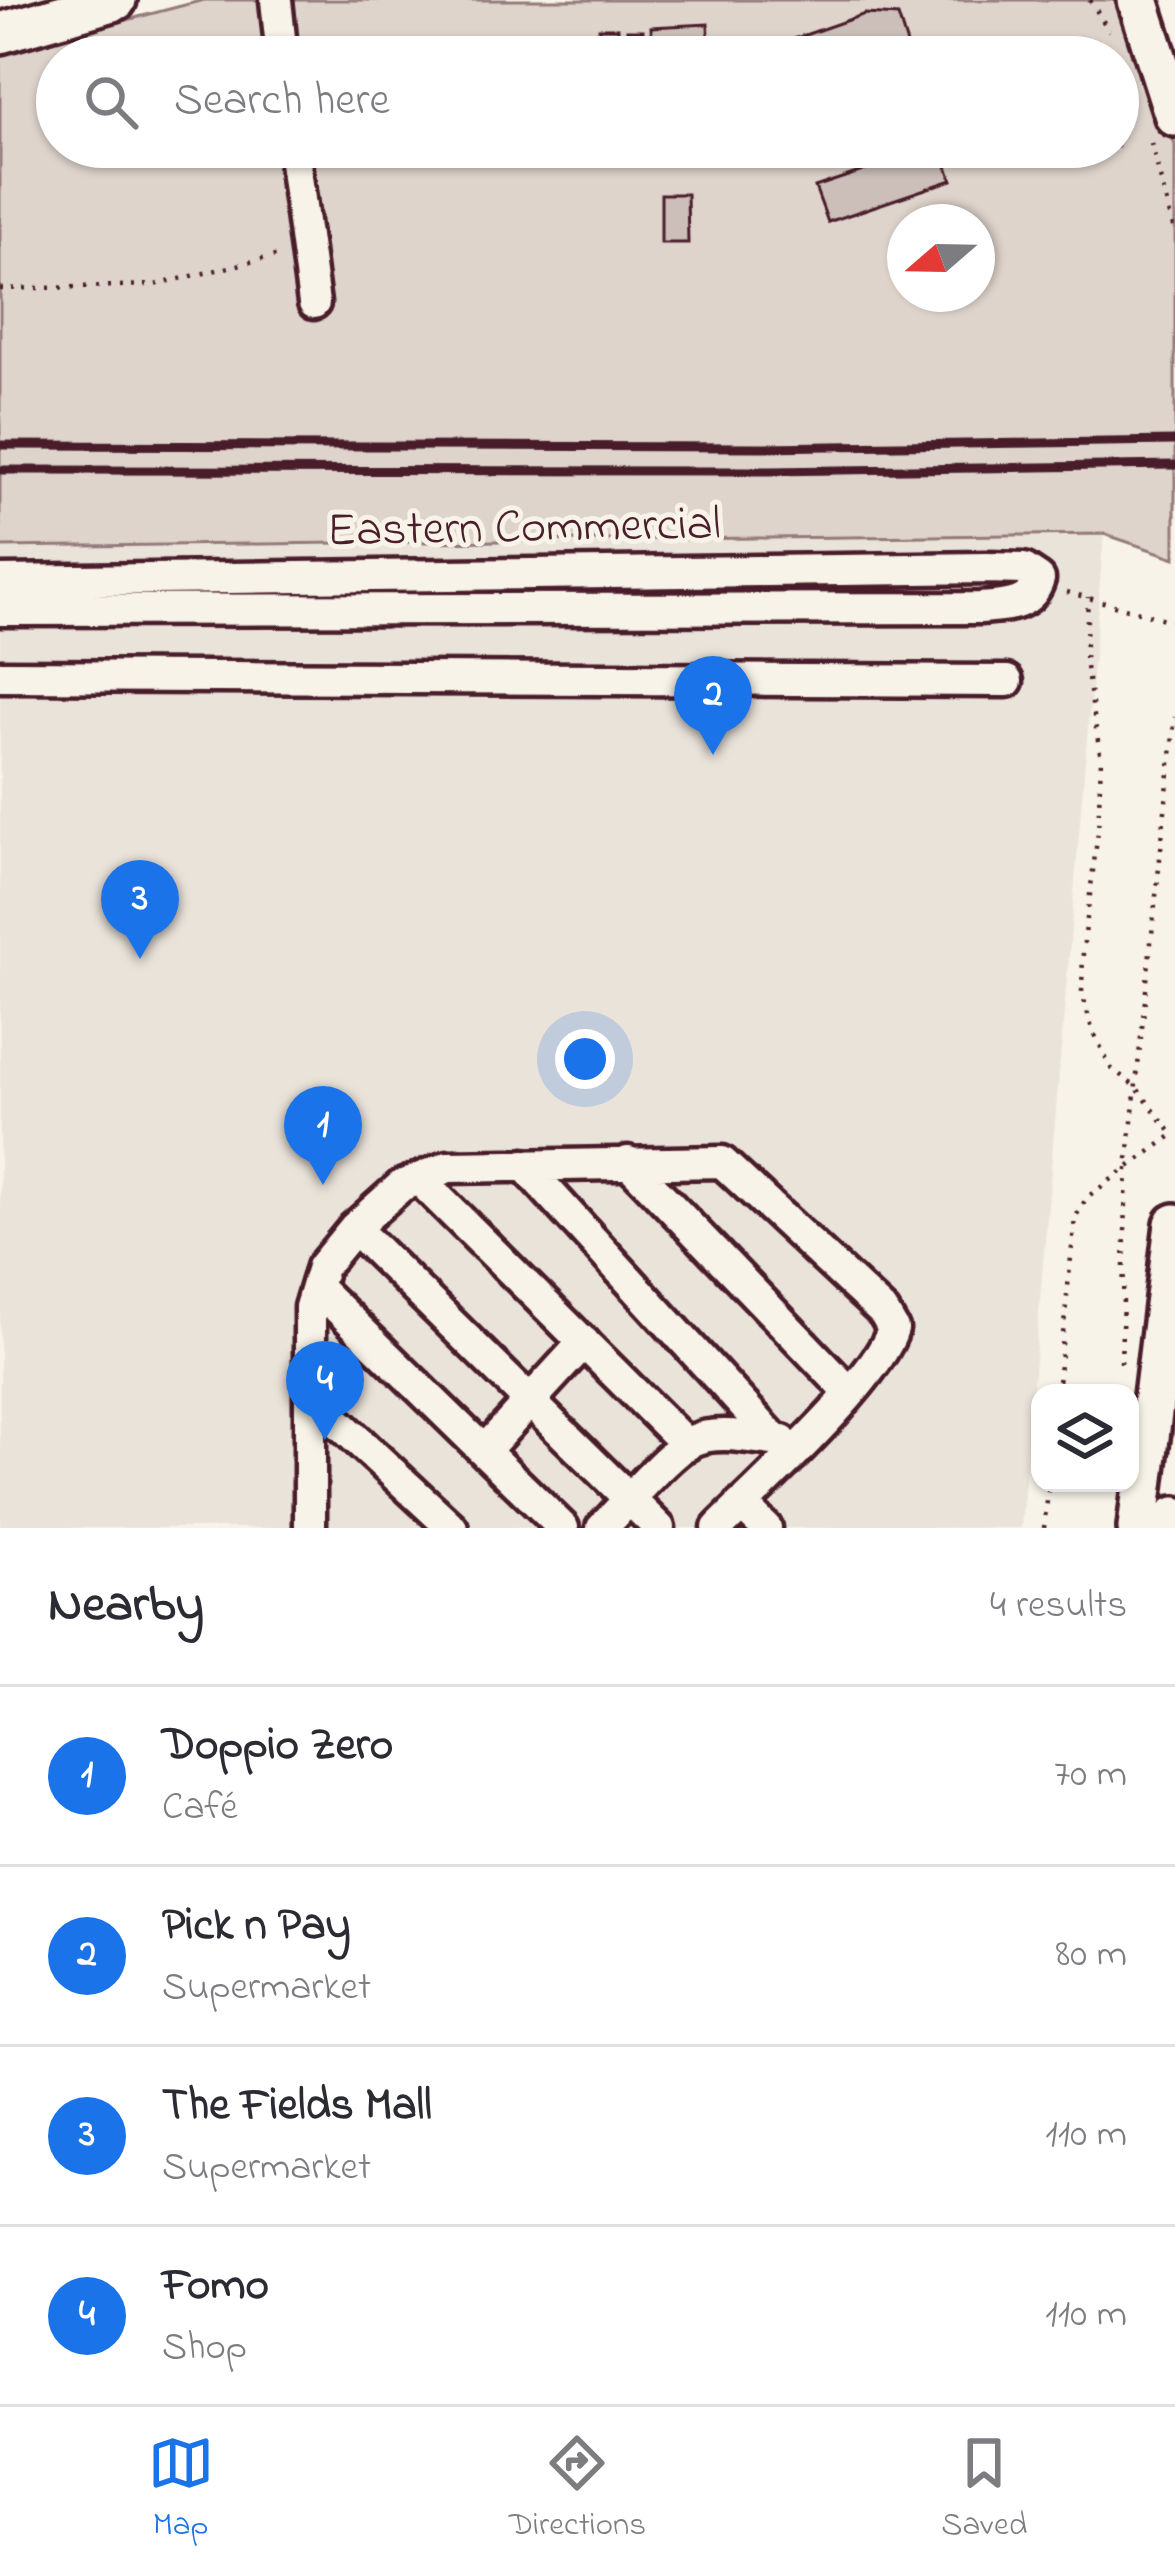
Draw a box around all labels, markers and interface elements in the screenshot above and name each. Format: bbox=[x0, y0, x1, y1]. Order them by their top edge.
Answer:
search box bbox=[36, 36, 1139, 168]
icon: search bbox=[78, 69, 144, 135]
text: Search here bbox=[174, 69, 390, 135]
north arrow bbox=[887, 204, 995, 312]
street label: Eastern Commercial bbox=[327, 491, 721, 567]
pin: 2 bbox=[674, 656, 752, 755]
pin: 3 bbox=[101, 860, 179, 959]
your location bbox=[555, 1029, 615, 1089]
pin: 1 bbox=[284, 1086, 362, 1185]
pin: 4 bbox=[286, 1341, 364, 1440]
map controls bbox=[1031, 1384, 1139, 1492]
button: layers bbox=[1031, 1384, 1139, 1492]
text: Nearby bbox=[48, 1569, 204, 1644]
text: 4 results bbox=[990, 1578, 1127, 1635]
text: Doppio Zero bbox=[162, 1714, 393, 1780]
text: 1 bbox=[81, 1747, 93, 1804]
text: 70 m bbox=[1054, 1747, 1127, 1804]
text: Café bbox=[162, 1780, 238, 1837]
text: Pick n Pay bbox=[162, 1894, 351, 1960]
text: 2 bbox=[77, 1927, 97, 1984]
text: 80 m bbox=[1056, 1927, 1127, 1984]
text: Supermarket bbox=[162, 1960, 371, 2017]
text: The Fields Mall bbox=[162, 2074, 432, 2140]
text: 3 bbox=[79, 2107, 95, 2164]
text: 110 m bbox=[1045, 2107, 1127, 2164]
text: Supermarket bbox=[162, 2140, 371, 2197]
text: Fomo bbox=[162, 2254, 269, 2320]
text: 4 bbox=[79, 2287, 95, 2344]
text: 110 m bbox=[1045, 2287, 1127, 2344]
text: Shop bbox=[162, 2320, 247, 2377]
tab: Map bbox=[148, 2430, 214, 2550]
tab: Directions bbox=[509, 2430, 646, 2550]
tab: Saved bbox=[941, 2430, 1027, 2550]

